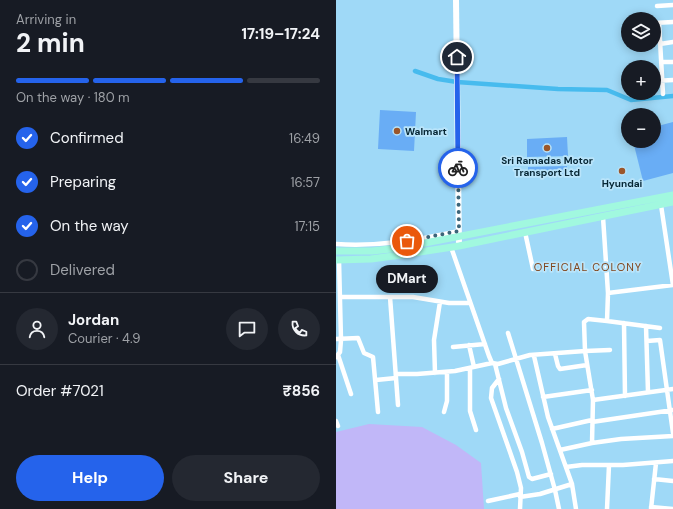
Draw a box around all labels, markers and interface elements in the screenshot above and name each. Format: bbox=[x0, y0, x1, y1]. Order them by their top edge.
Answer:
text: Arriving in bbox=[16, 11, 76, 28]
map controls bbox=[621, 12, 661, 148]
button: layers bbox=[621, 12, 661, 52]
text: 17:19–17:24 bbox=[242, 24, 320, 44]
text: 2 min bbox=[16, 26, 85, 60]
pin bbox=[440, 40, 474, 74]
icon: home bbox=[446, 46, 468, 68]
button: + bbox=[621, 60, 661, 100]
text: On the way · 180 m bbox=[16, 89, 130, 106]
button: − bbox=[621, 108, 661, 148]
place label: Walmart bbox=[405, 125, 447, 138]
marker: Walmart bbox=[392, 126, 402, 136]
icon: check bbox=[16, 127, 38, 149]
text: Confirmed bbox=[50, 128, 124, 148]
text: 16:49 bbox=[289, 130, 320, 147]
marker: Sri Ramadas Motor Transport Ltd bbox=[542, 143, 552, 153]
courier bbox=[438, 148, 478, 188]
place label: Sri Ramadas Motor Transport Ltd bbox=[501, 154, 593, 179]
icon: bike bbox=[447, 157, 469, 179]
marker: Hyundai bbox=[617, 166, 627, 176]
icon: check bbox=[16, 171, 38, 193]
text: Preparing bbox=[50, 172, 116, 192]
text: 16:57 bbox=[291, 174, 320, 191]
place label: Hyundai bbox=[602, 177, 643, 190]
icon: check bbox=[16, 215, 38, 237]
text: On the way bbox=[50, 216, 129, 236]
text: 17:15 bbox=[294, 218, 320, 235]
pin bbox=[390, 224, 424, 258]
icon: bag bbox=[396, 230, 418, 252]
text: Delivered bbox=[50, 260, 115, 280]
district label: OFFICIAL COLONY bbox=[534, 260, 642, 274]
callout: DMart bbox=[376, 265, 438, 293]
text: DMart bbox=[387, 270, 427, 287]
button: person bbox=[16, 308, 58, 350]
button: chat bbox=[226, 308, 268, 350]
button: phone bbox=[278, 308, 320, 350]
text: Jordan bbox=[68, 310, 119, 330]
text: Courier · 4.9 bbox=[68, 330, 140, 347]
text: Order #7021 bbox=[16, 381, 104, 401]
text: ₹856 bbox=[282, 381, 320, 401]
button: Help bbox=[16, 455, 164, 501]
button: Share bbox=[172, 455, 320, 501]

